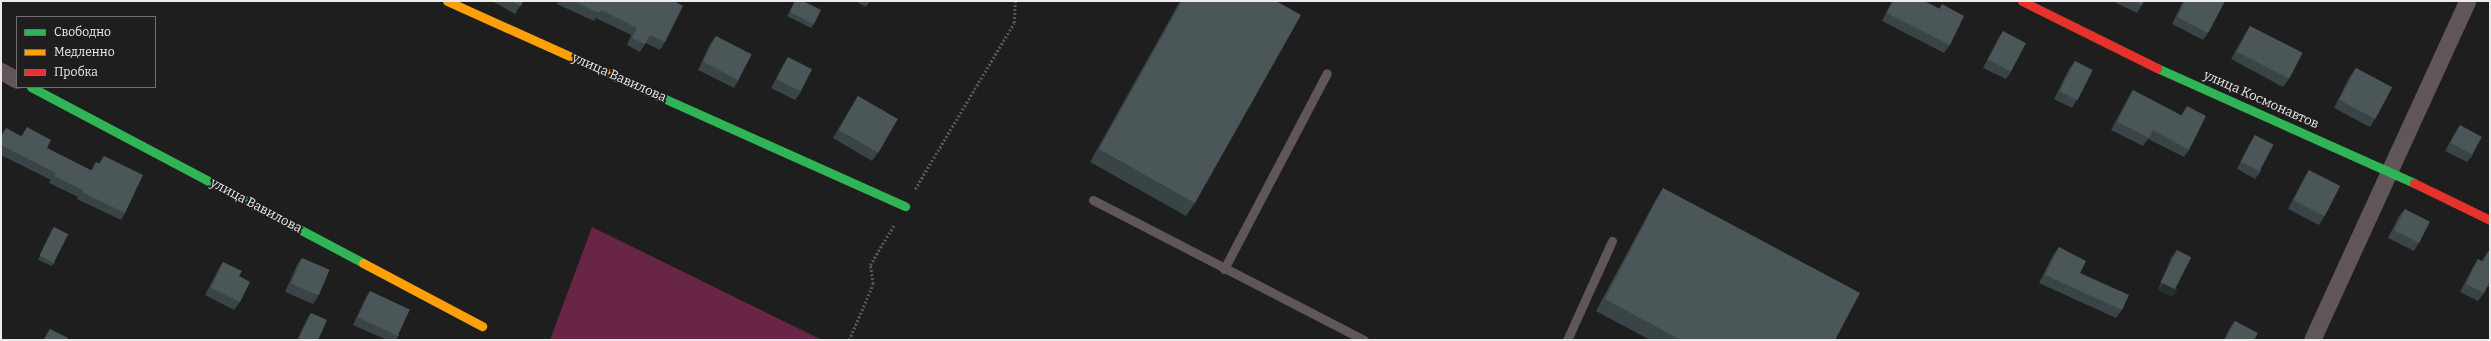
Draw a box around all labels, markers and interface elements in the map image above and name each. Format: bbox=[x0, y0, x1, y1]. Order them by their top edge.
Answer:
legend bbox=[16, 16, 156, 88]
text: Свободно bbox=[54, 25, 111, 39]
text: Медленно bbox=[54, 45, 115, 59]
street label: улица Вавилова bbox=[569, 50, 669, 106]
text: Пробка bbox=[54, 65, 98, 79]
street label: улица Космонавтов bbox=[2201, 68, 2321, 132]
street label: улица Вавилова bbox=[207, 175, 305, 237]

